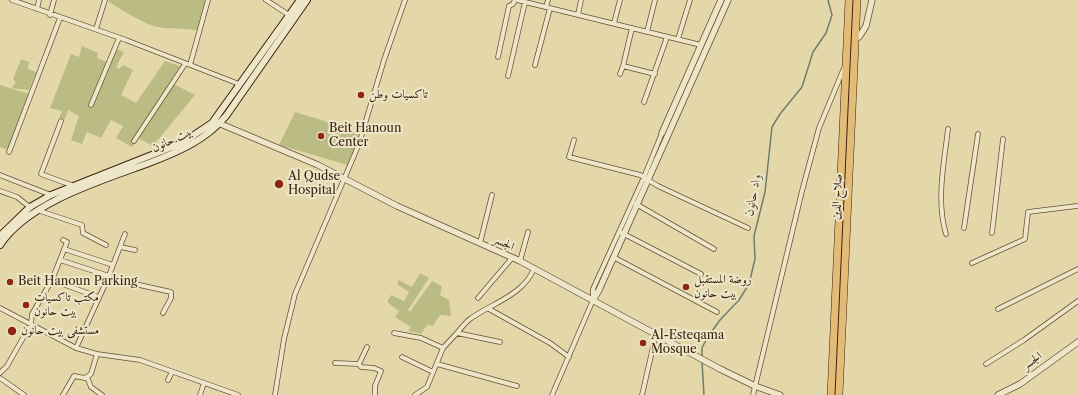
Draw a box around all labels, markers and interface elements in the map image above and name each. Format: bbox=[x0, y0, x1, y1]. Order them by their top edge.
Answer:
place label: تاكسيات وطن bbox=[369, 88, 428, 102]
marker: تاكسيات وطن bbox=[356, 90, 366, 100]
place label: Beit Hanoun Center bbox=[329, 122, 401, 150]
street label: بيت حانون bbox=[150, 124, 194, 156]
marker: Beit Hanoun Center bbox=[316, 131, 326, 141]
place label: Al Qudse Hospital bbox=[288, 170, 340, 198]
water label: واد حانون bbox=[741, 173, 765, 217]
street label: صلاح الدين bbox=[829, 173, 845, 221]
marker: Al Qudse Hospital bbox=[273, 178, 285, 190]
street label: الجسر bbox=[491, 232, 517, 254]
place label: روضة المستقبل بيت حانون bbox=[694, 273, 752, 301]
place label: Beit Hanoun Parking bbox=[18, 275, 137, 289]
marker: Beit Hanoun Parking bbox=[5, 277, 15, 287]
marker: روضة المستقبل بيت حانون bbox=[681, 282, 691, 292]
place label: مكتب تاكسيات بيت حانون bbox=[34, 291, 99, 319]
marker: مكتب تاكسيات بيت حانون bbox=[21, 300, 31, 310]
place label: مستشفى بيت حانون bbox=[21, 324, 99, 338]
marker: مستشفى بيت حانون bbox=[6, 325, 18, 337]
place label: Al-Esteqama Mosque bbox=[651, 329, 724, 357]
marker: Al-Esteqama Mosque bbox=[638, 338, 648, 348]
street label: الجسر bbox=[1019, 349, 1045, 373]

